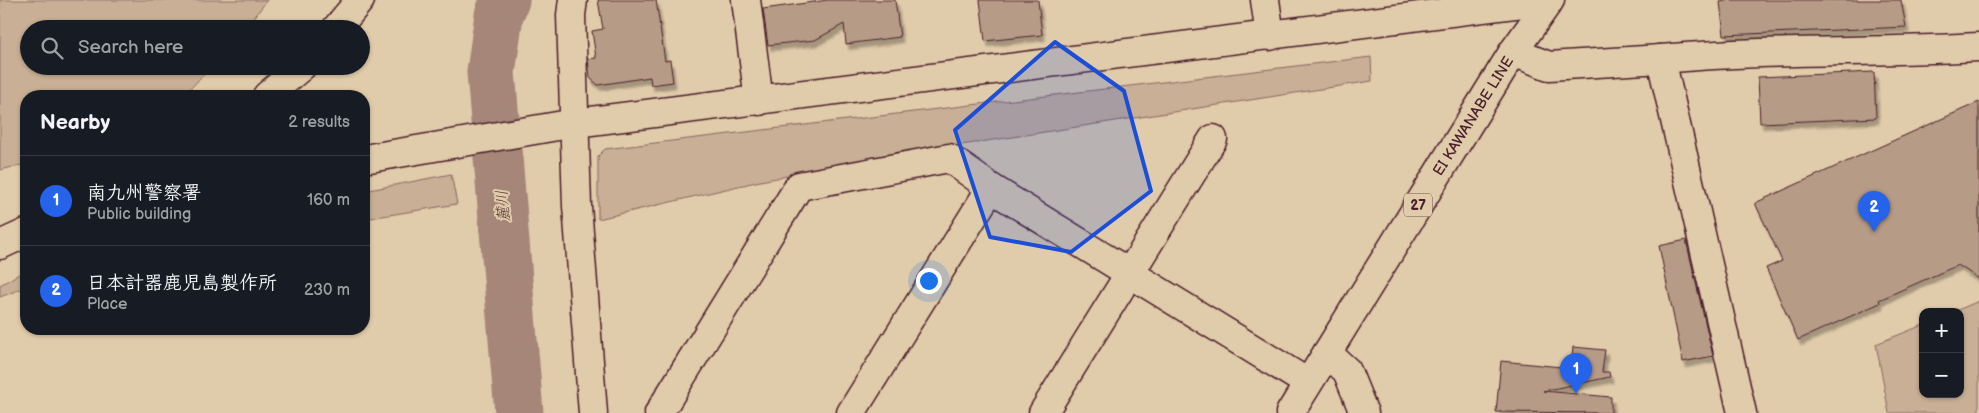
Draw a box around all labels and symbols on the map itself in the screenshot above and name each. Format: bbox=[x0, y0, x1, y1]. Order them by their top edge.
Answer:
street label: EI KAWANABE LINE bbox=[1429, 53, 1518, 180]
water label: 麓川 bbox=[493, 189, 514, 223]
pin: 2 bbox=[1858, 191, 1890, 232]
road number: 27 bbox=[1404, 194, 1432, 216]
your location bbox=[916, 268, 942, 294]
pin: 1 bbox=[1560, 353, 1592, 394]

